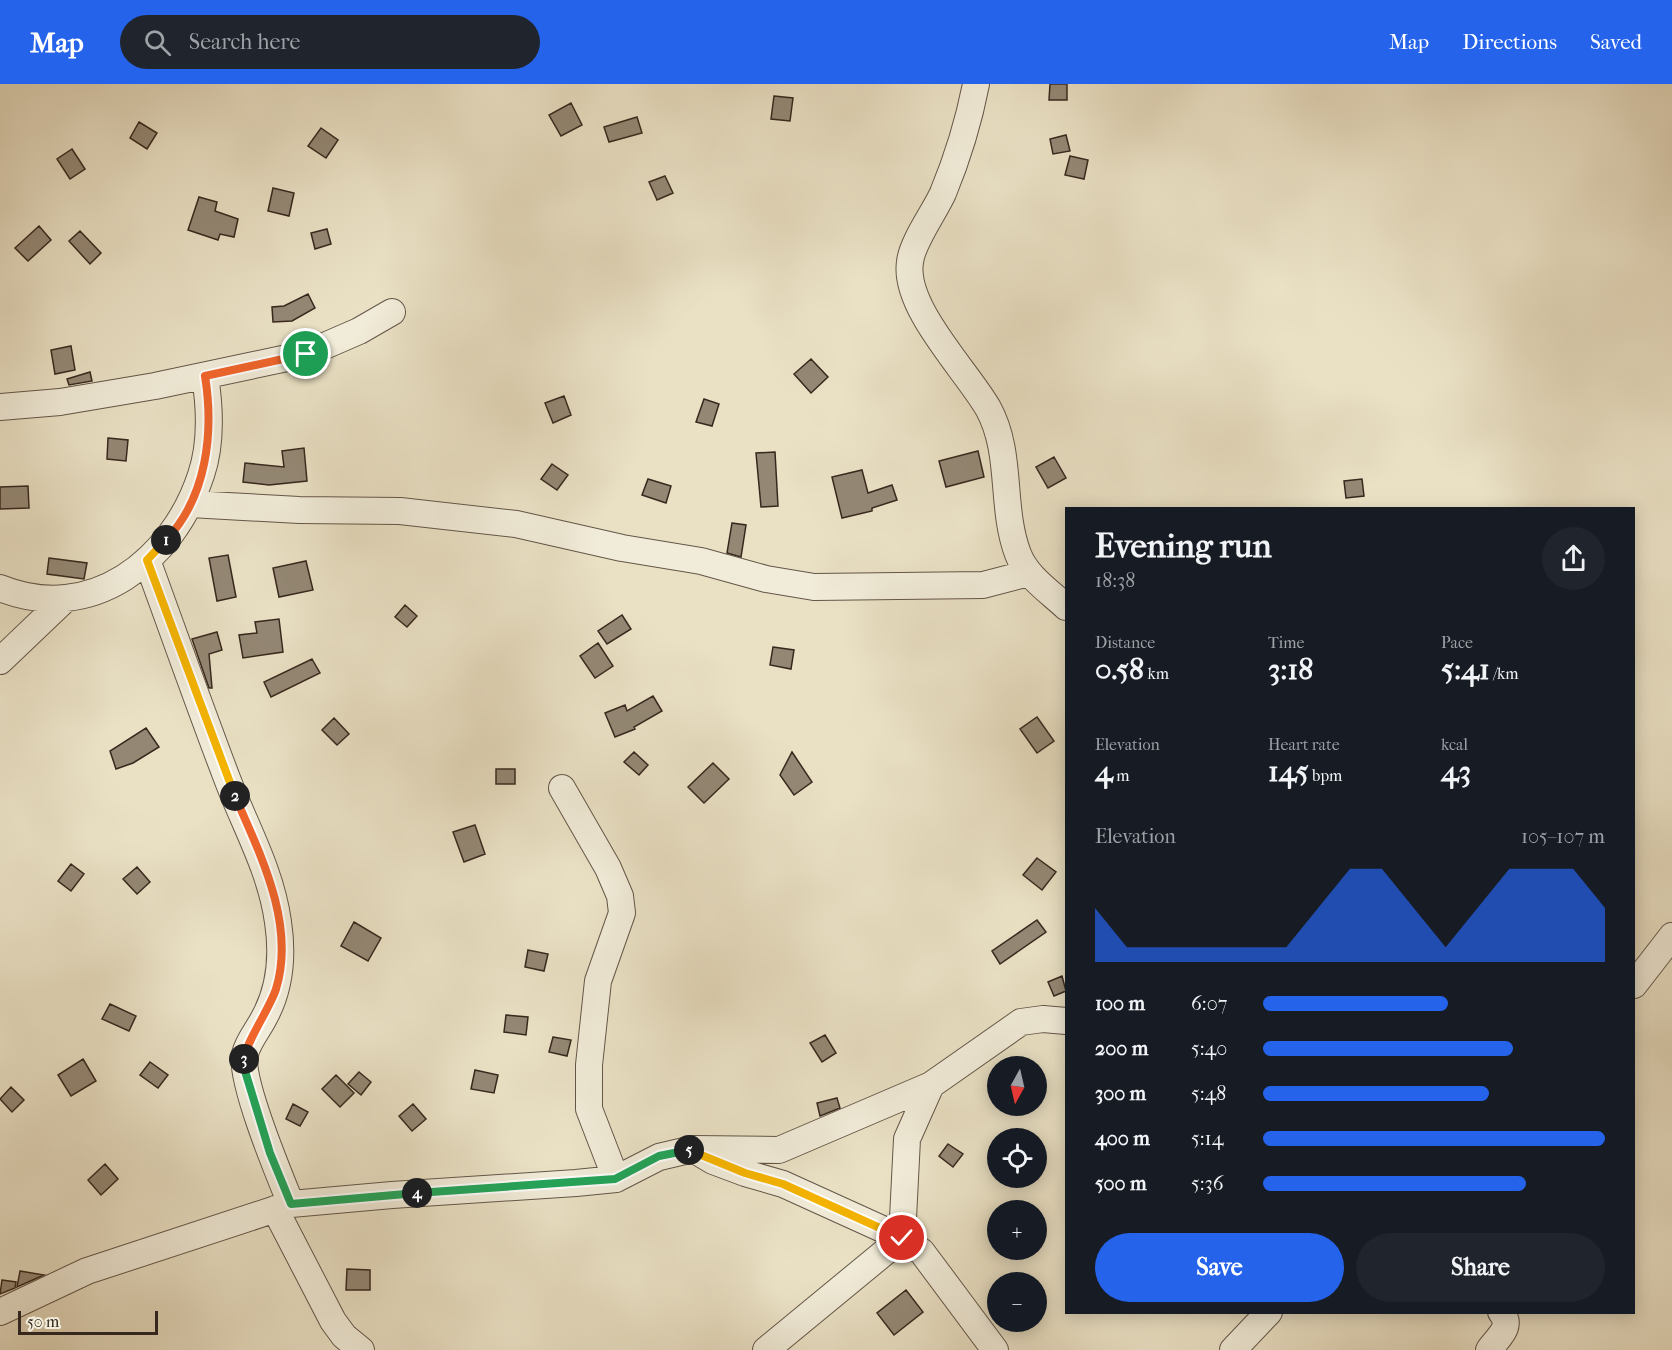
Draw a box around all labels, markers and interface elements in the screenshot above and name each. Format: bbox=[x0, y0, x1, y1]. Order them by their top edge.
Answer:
search box bbox=[120, 15, 540, 69]
text: Map bbox=[30, 26, 84, 59]
icon: search bbox=[141, 26, 174, 59]
text: Search here bbox=[189, 29, 300, 55]
text: Map bbox=[1389, 30, 1429, 54]
text: Directions bbox=[1462, 30, 1557, 54]
text: Saved bbox=[1590, 30, 1642, 54]
pin bbox=[280, 328, 331, 379]
icon: arrive bbox=[289, 337, 322, 370]
pin: 1 bbox=[151, 525, 181, 555]
text: Evening run bbox=[1095, 527, 1272, 566]
button: share bbox=[1542, 527, 1605, 590]
text: 1 bbox=[163, 530, 169, 549]
text: 18:38 bbox=[1095, 569, 1135, 592]
text: Distance bbox=[1095, 633, 1155, 652]
text: Time bbox=[1268, 633, 1304, 652]
text: Pace bbox=[1441, 633, 1473, 652]
text: 0.58 bbox=[1095, 652, 1144, 687]
text: 3:18 bbox=[1268, 652, 1313, 687]
text: 5:41 bbox=[1441, 652, 1490, 687]
text: km bbox=[1144, 664, 1169, 683]
text: /km bbox=[1490, 664, 1519, 683]
text: Elevation bbox=[1095, 735, 1160, 754]
text: Heart rate bbox=[1268, 735, 1340, 754]
text: kcal bbox=[1441, 735, 1468, 754]
text: 4 bbox=[1095, 754, 1113, 789]
text: 145 bbox=[1268, 754, 1309, 789]
text: 43 bbox=[1441, 754, 1471, 789]
text: m bbox=[1113, 766, 1129, 785]
text: bpm bbox=[1309, 766, 1342, 785]
pin: 2 bbox=[220, 781, 250, 811]
text: 2 bbox=[231, 786, 239, 805]
text: Elevation bbox=[1095, 825, 1176, 848]
text: 105–107 m bbox=[1521, 825, 1605, 848]
text: 100 m bbox=[1095, 992, 1145, 1015]
text: 6:07 bbox=[1191, 992, 1227, 1015]
text: 200 m bbox=[1095, 1037, 1148, 1060]
text: 5:40 bbox=[1191, 1037, 1227, 1060]
pin: 3 bbox=[229, 1044, 259, 1074]
text: 3 bbox=[241, 1049, 247, 1068]
north arrow bbox=[987, 1056, 1047, 1116]
map controls bbox=[987, 1056, 1047, 1332]
text: 300 m bbox=[1095, 1082, 1146, 1105]
text: 5:48 bbox=[1191, 1082, 1226, 1105]
text: 400 m bbox=[1095, 1127, 1150, 1150]
text: 5:14 bbox=[1191, 1127, 1223, 1150]
button: locate bbox=[987, 1128, 1047, 1188]
pin: 5 bbox=[674, 1135, 704, 1165]
text: 5 bbox=[686, 1140, 692, 1159]
text: 500 m bbox=[1095, 1172, 1147, 1195]
text: 5:36 bbox=[1191, 1172, 1224, 1195]
pin: 4 bbox=[402, 1178, 432, 1208]
text: 4 bbox=[412, 1183, 422, 1202]
button: + bbox=[987, 1200, 1047, 1260]
pin bbox=[876, 1212, 927, 1263]
icon: check bbox=[885, 1221, 918, 1254]
button: Save bbox=[1095, 1233, 1344, 1302]
button: Share bbox=[1356, 1233, 1605, 1302]
button: − bbox=[987, 1272, 1047, 1332]
scale bar bbox=[18, 1308, 158, 1336]
text: 50 m bbox=[27, 1312, 59, 1331]

